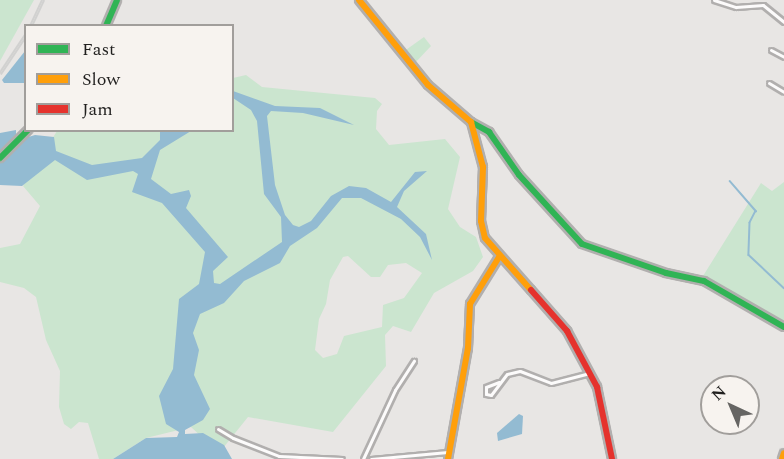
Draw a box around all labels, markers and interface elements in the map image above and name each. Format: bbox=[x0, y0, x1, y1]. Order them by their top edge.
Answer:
legend bbox=[24, 24, 234, 132]
text: Fast bbox=[82, 36, 115, 63]
text: Slow bbox=[82, 66, 120, 93]
text: Jam bbox=[82, 96, 113, 123]
north arrow bbox=[700, 375, 760, 435]
text: N bbox=[706, 380, 732, 407]

